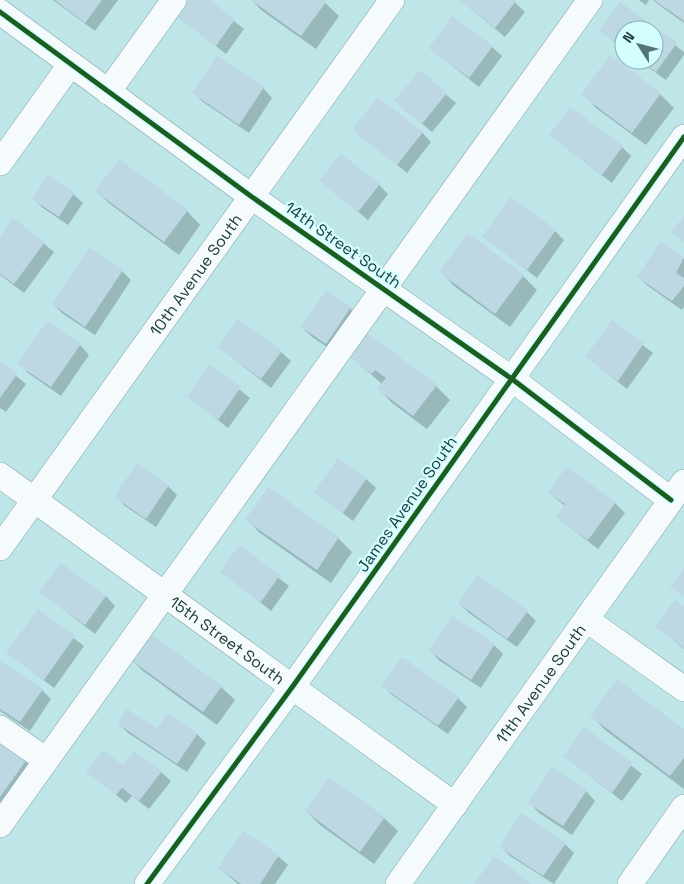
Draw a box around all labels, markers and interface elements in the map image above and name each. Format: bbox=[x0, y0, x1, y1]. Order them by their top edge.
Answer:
north arrow bbox=[614, 20, 664, 70]
text: N bbox=[618, 28, 639, 46]
street label: 14th Street South bbox=[281, 197, 405, 293]
street label: 10th Avenue South bbox=[145, 209, 246, 340]
street label: James Avenue South bbox=[352, 432, 462, 576]
street label: 15th Street South bbox=[166, 591, 289, 689]
street label: 11th Avenue South bbox=[491, 620, 590, 747]

